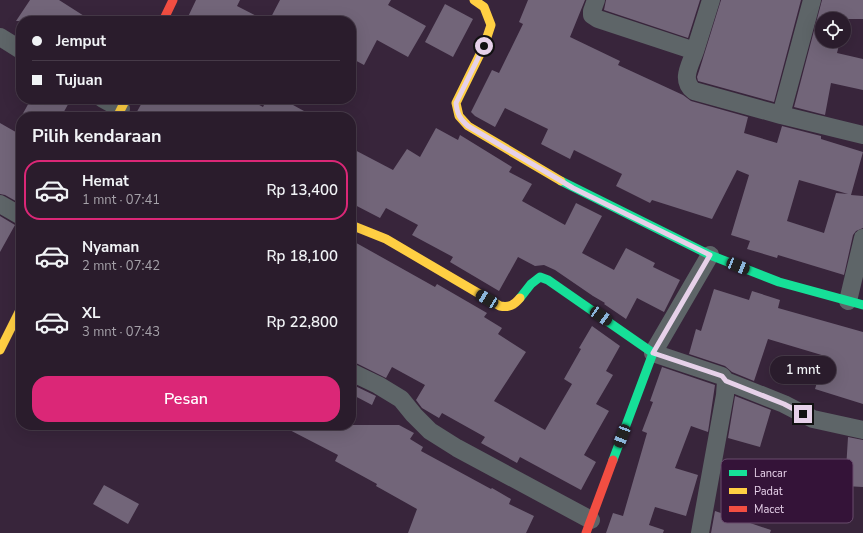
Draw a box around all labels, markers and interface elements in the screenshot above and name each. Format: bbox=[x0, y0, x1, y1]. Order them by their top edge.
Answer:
map controls bbox=[815, 12, 851, 48]
button: locate bbox=[815, 12, 851, 48]
text: Jemput bbox=[56, 31, 106, 51]
route start bbox=[475, 37, 493, 55]
text: Tujuan bbox=[56, 70, 102, 90]
text: Pilih kendaraan bbox=[32, 124, 162, 148]
text: Hemat bbox=[82, 171, 129, 191]
icon: car bbox=[34, 172, 70, 208]
text: Rp 13,400 bbox=[266, 180, 338, 200]
text: 1 mnt · 07:41 bbox=[82, 191, 160, 209]
text: Nyaman bbox=[82, 237, 139, 257]
icon: car bbox=[34, 238, 70, 274]
text: Rp 18,100 bbox=[266, 246, 338, 266]
car bbox=[725, 256, 751, 276]
text: 2 mnt · 07:42 bbox=[82, 257, 160, 275]
car bbox=[474, 288, 500, 310]
text: XL bbox=[82, 303, 101, 323]
icon: car bbox=[34, 304, 70, 340]
car bbox=[588, 304, 614, 328]
text: Rp 22,800 bbox=[266, 312, 338, 332]
text: 3 mnt · 07:43 bbox=[82, 323, 160, 341]
callout: 1 mnt bbox=[770, 356, 836, 384]
text: 1 mnt bbox=[786, 361, 820, 379]
button: Pesan bbox=[32, 376, 340, 422]
route end bbox=[794, 405, 812, 423]
car bbox=[612, 423, 632, 449]
legend bbox=[721, 459, 853, 523]
text: Lancar bbox=[754, 466, 787, 481]
text: Padat bbox=[754, 484, 783, 499]
text: Macet bbox=[754, 502, 784, 517]

